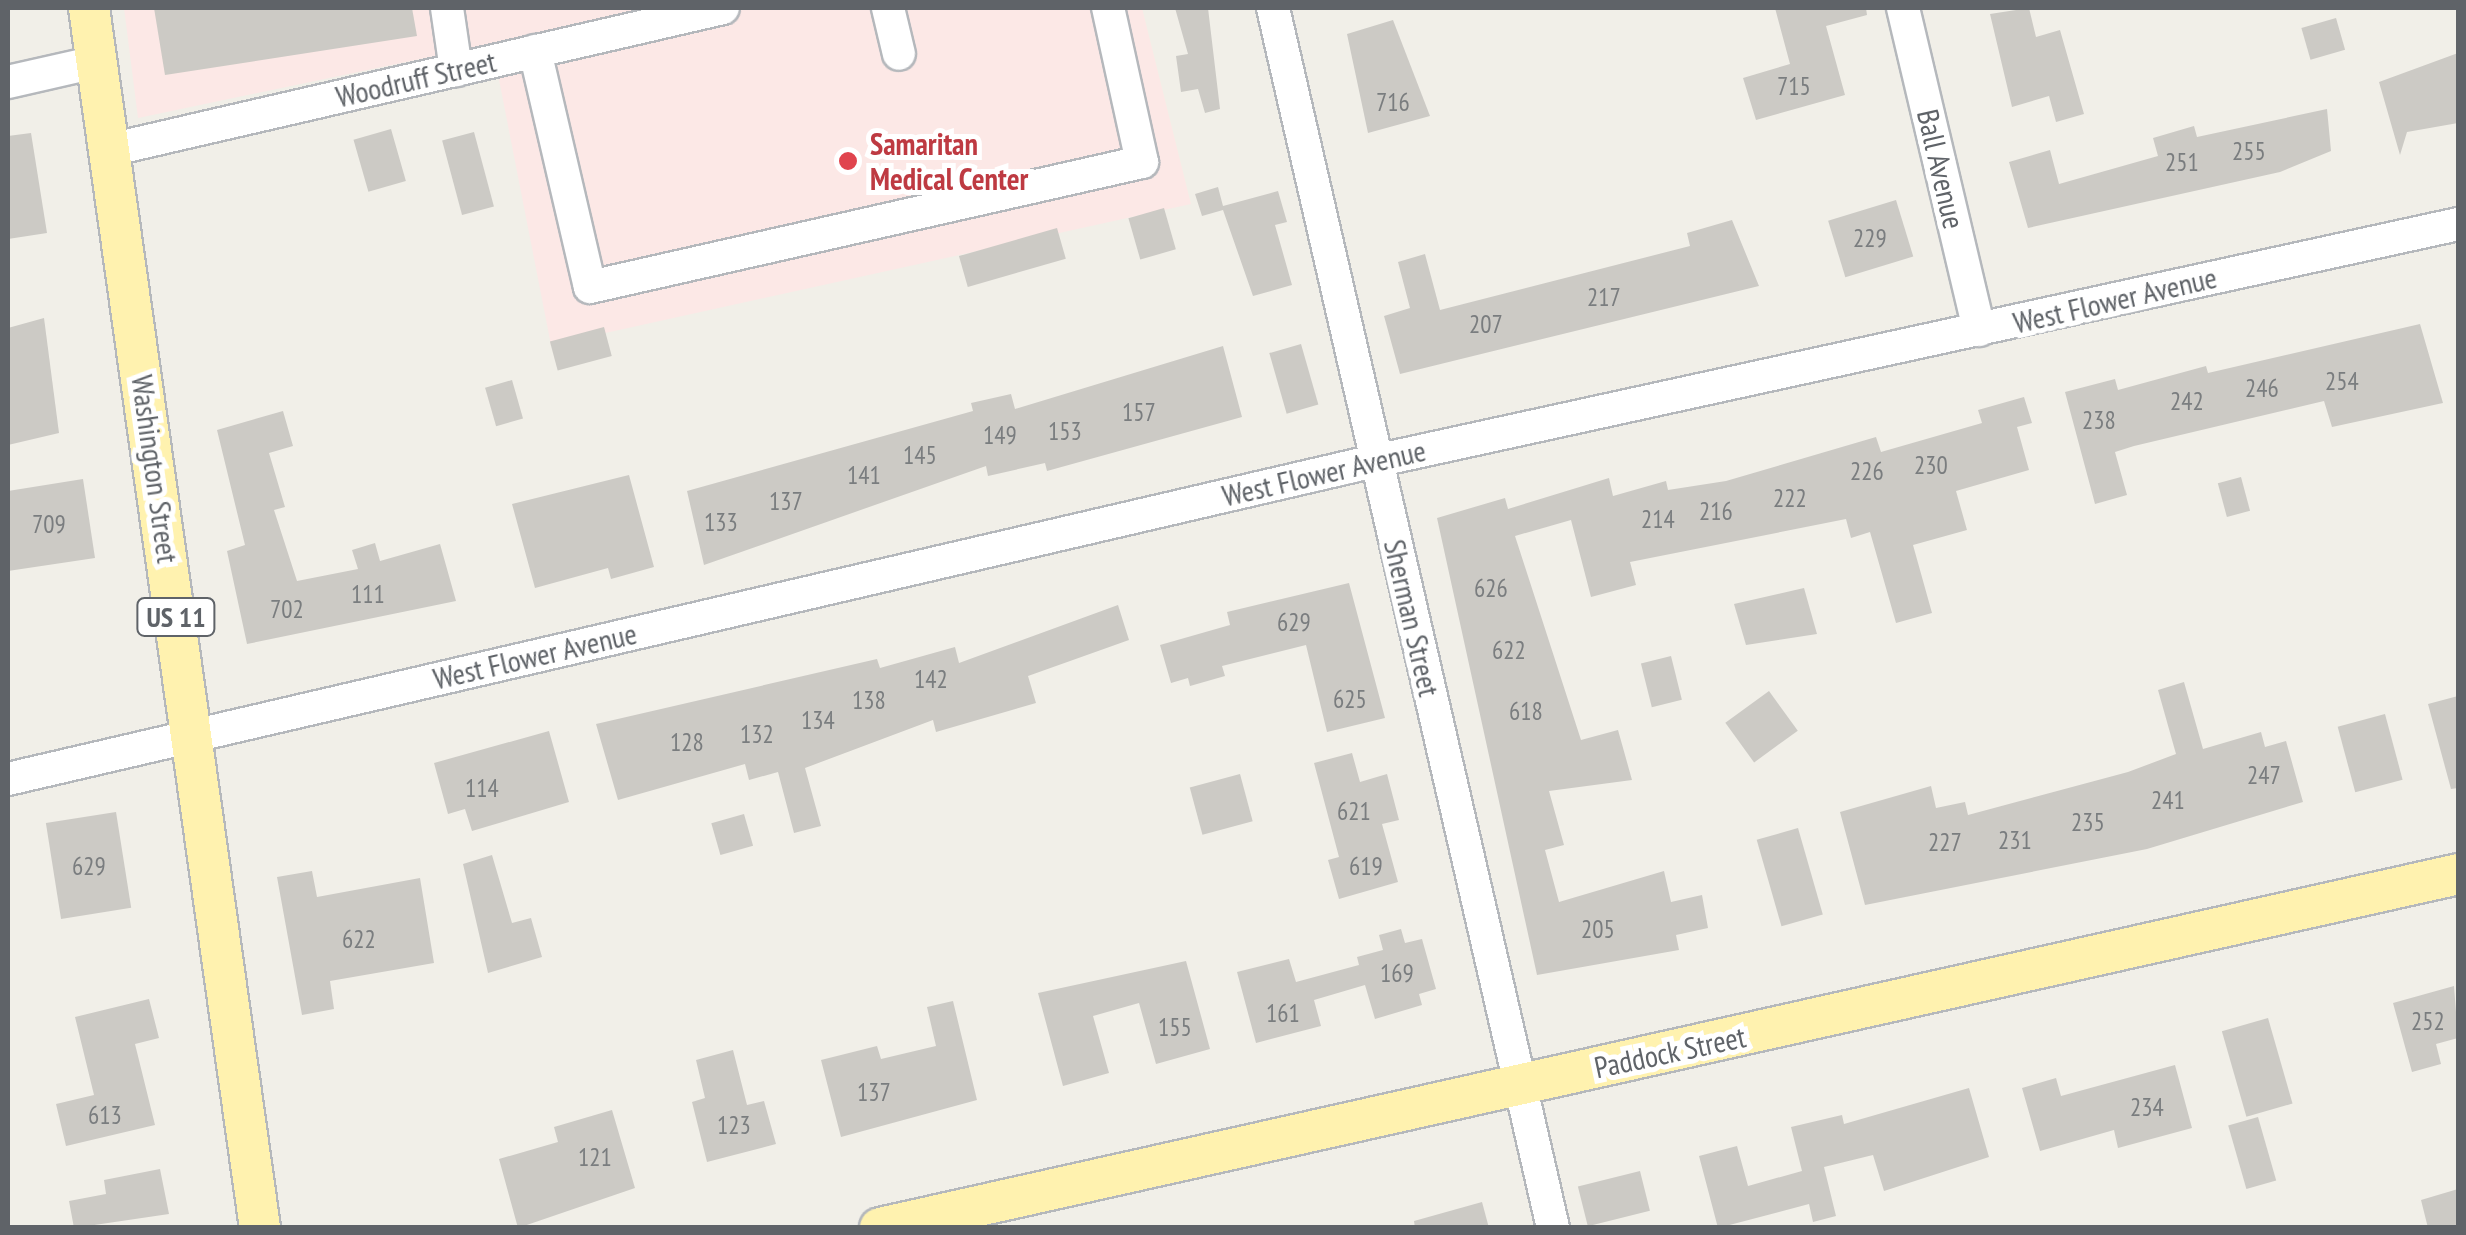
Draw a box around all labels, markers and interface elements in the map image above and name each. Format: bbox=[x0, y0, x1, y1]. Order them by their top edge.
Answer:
street label: Woodruff Street bbox=[332, 43, 500, 115]
house number: 715 bbox=[1777, 71, 1811, 101]
house number: 716 bbox=[1376, 87, 1410, 117]
street label: Ball Avenue bbox=[1910, 105, 1972, 233]
place label: Samaritan Medical Center bbox=[870, 126, 1029, 196]
house number: 255 bbox=[2232, 136, 2266, 166]
house number: 251 bbox=[2165, 147, 2199, 177]
marker: Samaritan Medical Center bbox=[835, 148, 861, 174]
house number: 229 bbox=[1853, 223, 1887, 253]
street label: West Flower Avenue bbox=[2009, 259, 2221, 341]
house number: 217 bbox=[1587, 282, 1621, 312]
house number: 207 bbox=[1469, 309, 1503, 339]
house number: 254 bbox=[2325, 366, 2359, 396]
street label: Washington Street bbox=[124, 373, 186, 565]
house number: 246 bbox=[2245, 373, 2279, 403]
house number: 242 bbox=[2170, 386, 2204, 416]
house number: 157 bbox=[1122, 397, 1156, 427]
house number: 238 bbox=[2082, 405, 2116, 435]
house number: 153 bbox=[1048, 416, 1082, 446]
house number: 149 bbox=[983, 420, 1017, 450]
street label: West Flower Avenue bbox=[1218, 432, 1430, 514]
house number: 145 bbox=[903, 440, 937, 470]
house number: 230 bbox=[1914, 450, 1948, 480]
house number: 226 bbox=[1850, 456, 1884, 486]
house number: 141 bbox=[847, 460, 881, 490]
house number: 222 bbox=[1773, 483, 1807, 513]
house number: 137 bbox=[769, 486, 803, 516]
house number: 216 bbox=[1699, 496, 1733, 526]
house number: 214 bbox=[1641, 504, 1675, 534]
house number: 133 bbox=[704, 507, 738, 537]
house number: 709 bbox=[32, 509, 66, 539]
street label: Sherman Street bbox=[1376, 536, 1448, 700]
house number: 626 bbox=[1474, 573, 1508, 603]
house number: 111 bbox=[351, 579, 385, 609]
road number: US 11 bbox=[136, 594, 216, 640]
house number: 702 bbox=[270, 594, 304, 624]
house number: 629 bbox=[1277, 607, 1311, 637]
street label: West Flower Avenue bbox=[429, 615, 641, 697]
house number: 622 bbox=[1492, 635, 1526, 665]
house number: 142 bbox=[914, 664, 948, 694]
house number: 625 bbox=[1333, 684, 1367, 714]
house number: 138 bbox=[852, 685, 886, 715]
house number: 618 bbox=[1509, 696, 1543, 726]
house number: 134 bbox=[801, 705, 835, 735]
house number: 132 bbox=[740, 719, 774, 749]
house number: 128 bbox=[670, 727, 704, 757]
house number: 247 bbox=[2247, 760, 2281, 790]
house number: 114 bbox=[465, 773, 499, 803]
house number: 241 bbox=[2151, 785, 2185, 815]
house number: 621 bbox=[1337, 796, 1371, 826]
house number: 235 bbox=[2071, 807, 2105, 837]
house number: 231 bbox=[1998, 825, 2032, 855]
house number: 227 bbox=[1928, 827, 1962, 857]
house number: 629 bbox=[72, 851, 106, 881]
house number: 619 bbox=[1349, 851, 1383, 881]
house number: 205 bbox=[1581, 914, 1615, 944]
house number: 622 bbox=[342, 924, 376, 954]
house number: 169 bbox=[1380, 958, 1414, 988]
house number: 161 bbox=[1266, 998, 1300, 1028]
house number: 252 bbox=[2411, 1006, 2445, 1036]
house number: 155 bbox=[1158, 1012, 1192, 1042]
street label: Paddock Street bbox=[1591, 1018, 1749, 1086]
house number: 137 bbox=[857, 1077, 891, 1107]
house number: 234 bbox=[2130, 1092, 2164, 1122]
house number: 613 bbox=[88, 1100, 122, 1130]
house number: 123 bbox=[717, 1110, 751, 1140]
house number: 121 bbox=[578, 1142, 612, 1172]

